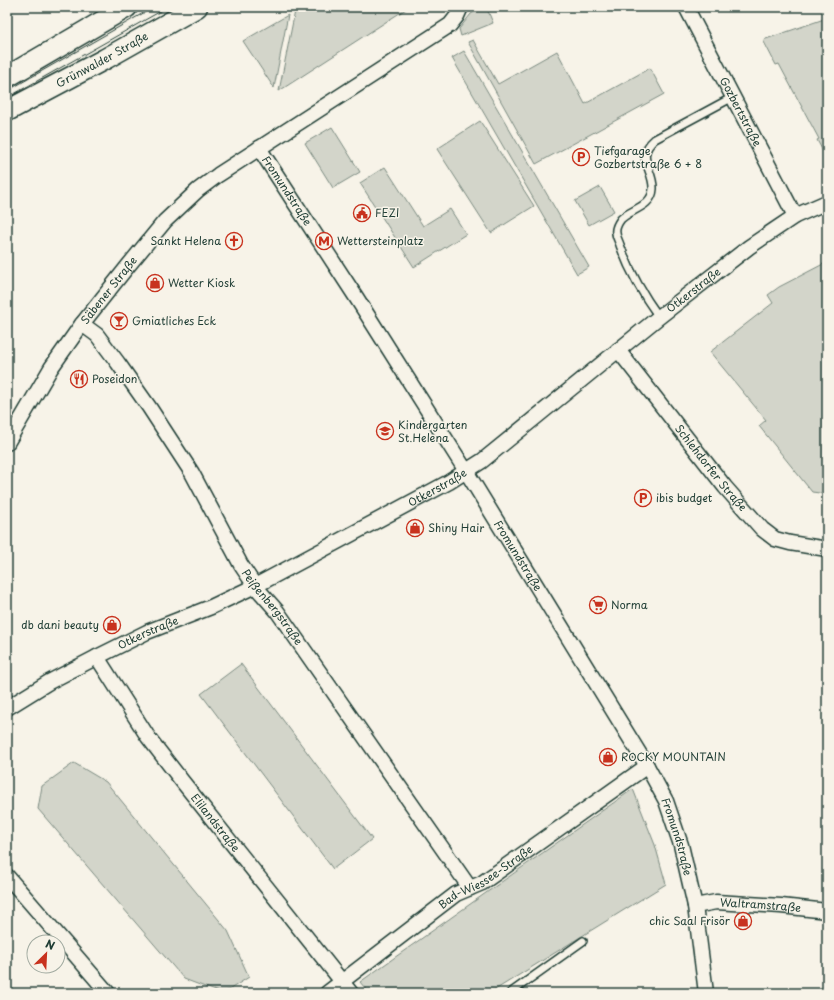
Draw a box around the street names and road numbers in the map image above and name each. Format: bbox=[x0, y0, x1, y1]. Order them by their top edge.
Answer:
street label: Grünwalder Straße bbox=[53, 27, 151, 92]
street label: Gozbertstraße bbox=[716, 74, 766, 149]
street label: Fromundstraße bbox=[258, 152, 316, 229]
street label: Säbener Straße bbox=[76, 252, 141, 327]
street label: Otkerstraße bbox=[662, 263, 724, 316]
street label: Schlehdorfer Straße bbox=[671, 421, 752, 515]
street label: Otkerstraße bbox=[405, 464, 470, 511]
street label: Fromundstraße bbox=[490, 517, 547, 594]
street label: Peißenbergstraße bbox=[238, 566, 307, 648]
street label: Otkerstraße bbox=[114, 612, 181, 653]
street label: Elilandstraße bbox=[187, 790, 244, 855]
street label: Fromundstraße bbox=[658, 795, 697, 877]
street label: Bad-Wiessee-Straße bbox=[435, 840, 536, 913]
street label: Waltramstraße bbox=[720, 893, 802, 916]

